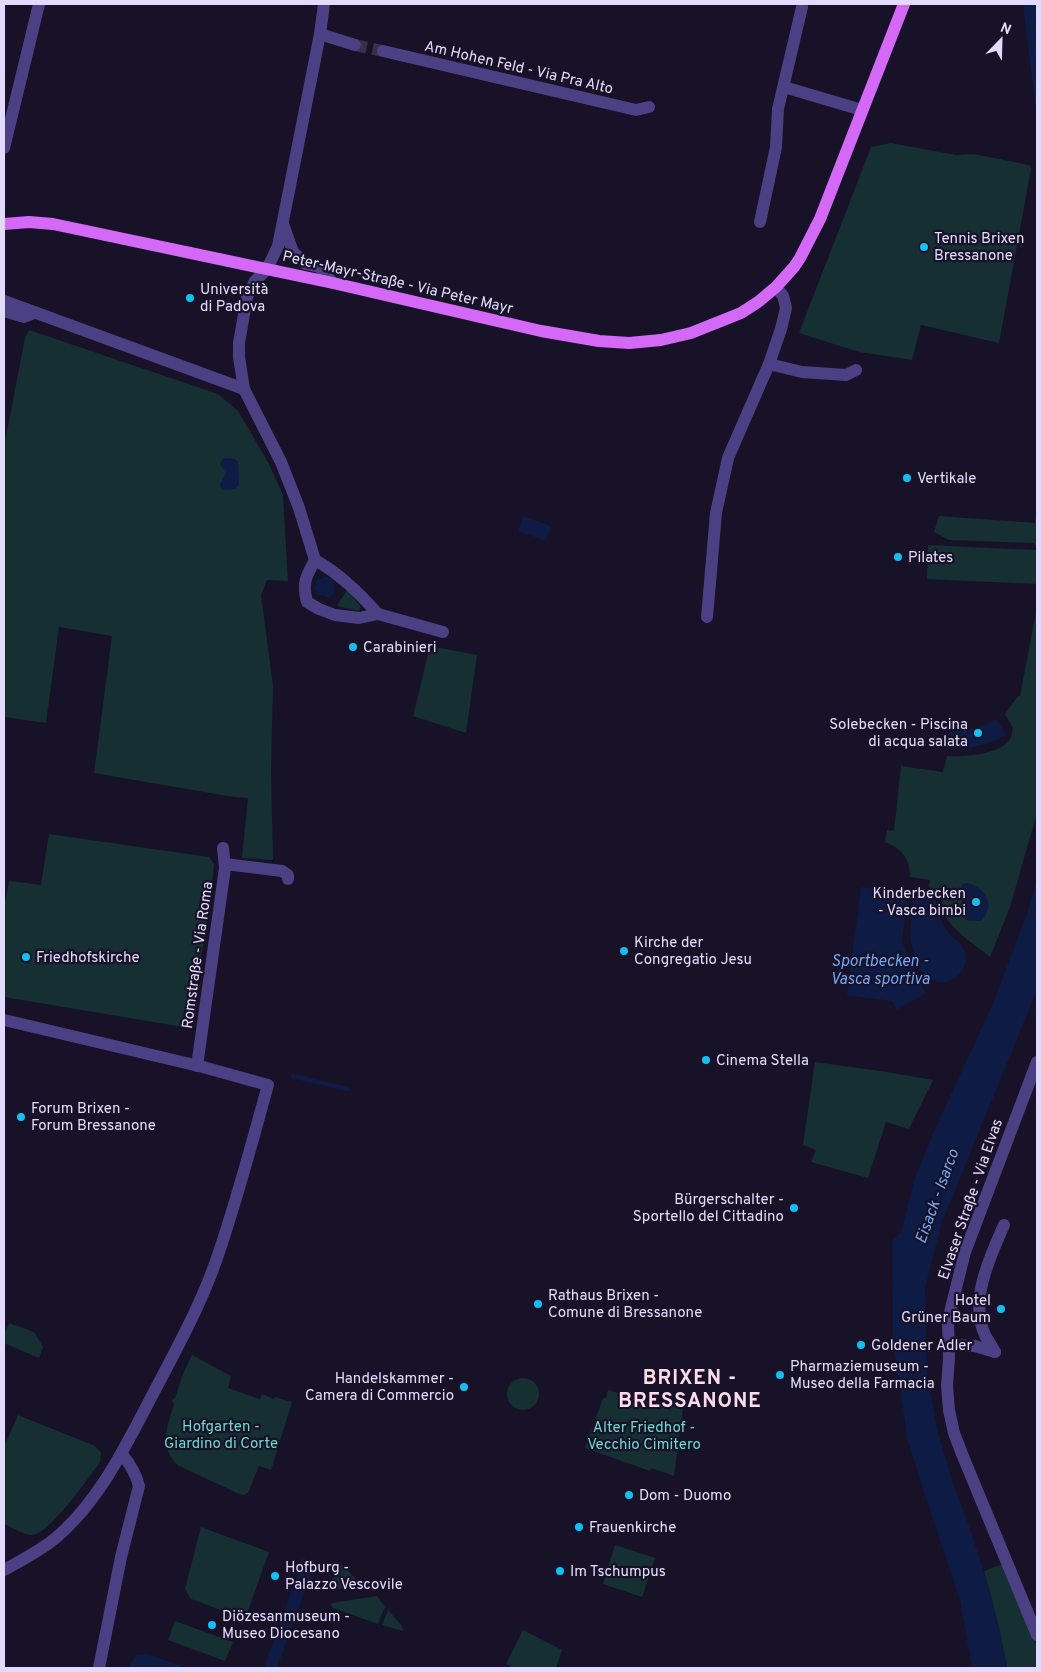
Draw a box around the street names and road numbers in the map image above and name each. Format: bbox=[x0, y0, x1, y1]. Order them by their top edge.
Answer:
street label: Am Hohen Feld - Via Pra Alto bbox=[422, 37, 615, 99]
street label: Peter-Mayr-Straße - Via Peter Mayr bbox=[280, 248, 515, 319]
street label: Romstraße - Via Roma bbox=[179, 880, 218, 1030]
street label: Elvaser Straße - Via Elvas bbox=[935, 1116, 1008, 1282]

